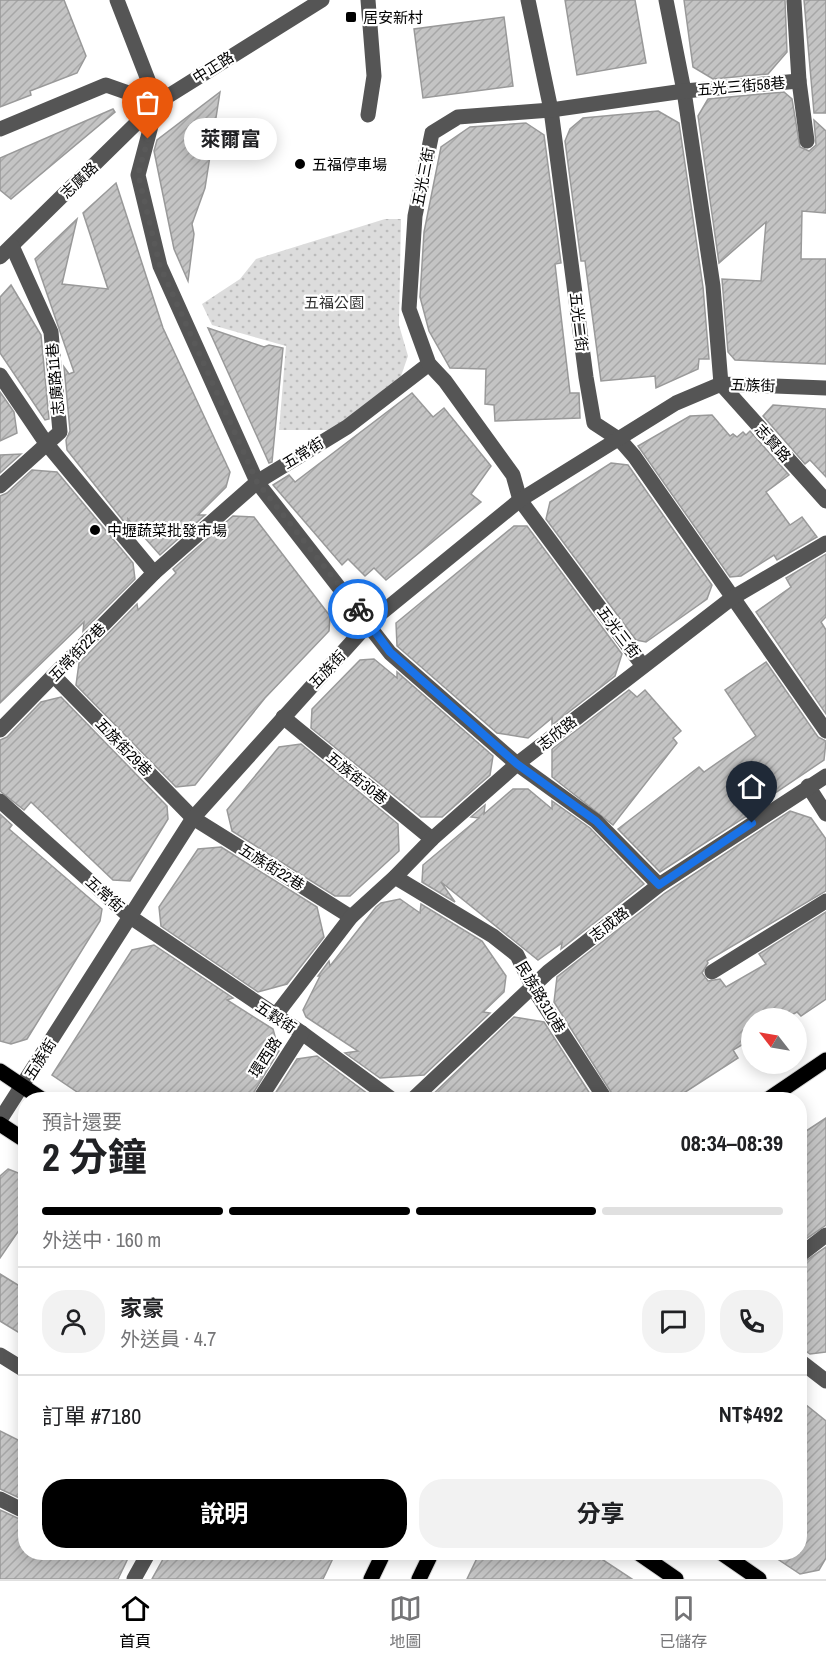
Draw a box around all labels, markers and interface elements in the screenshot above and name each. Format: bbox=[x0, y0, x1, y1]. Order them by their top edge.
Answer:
place label: 居安新村 bbox=[363, 7, 423, 28]
marker: 居安新村 bbox=[344, 10, 358, 24]
street label: 中正路 bbox=[188, 46, 238, 88]
street label: 五光三街58巷 bbox=[696, 72, 786, 100]
pin bbox=[122, 77, 173, 139]
icon: bag bbox=[131, 86, 164, 119]
callout: 萊爾富 bbox=[184, 118, 277, 160]
text: 萊爾富 bbox=[201, 125, 261, 152]
street label: 五光三街 bbox=[407, 146, 439, 208]
place label: 五福停車場 bbox=[312, 154, 387, 175]
street label: 志廣路 bbox=[56, 157, 102, 203]
marker: 五福停車場 bbox=[293, 157, 307, 171]
street label: 五光二街 bbox=[565, 291, 593, 353]
park label: 五福公園 bbox=[304, 292, 364, 313]
street label: 志廣路11巷 bbox=[41, 342, 69, 416]
street label: 五族街 bbox=[730, 374, 776, 396]
street label: 志賢路 bbox=[750, 419, 796, 467]
street label: 五常街 bbox=[278, 432, 328, 474]
place label: 中壢蔬菜批發市場 bbox=[107, 520, 227, 541]
marker: 中壢蔬菜批發市場 bbox=[88, 523, 102, 537]
courier bbox=[328, 579, 388, 639]
icon: bike bbox=[342, 593, 375, 626]
street label: 五光三街 bbox=[593, 602, 645, 662]
street label: 五常街22巷 bbox=[44, 618, 110, 686]
street label: 五族街 bbox=[304, 645, 350, 693]
street label: 志欣路 bbox=[533, 711, 581, 755]
street label: 五族街29巷 bbox=[91, 713, 157, 781]
street label: 五族街30巷 bbox=[322, 747, 392, 809]
pin bbox=[726, 761, 777, 823]
icon: home bbox=[735, 770, 768, 803]
street label: 五族街22巷 bbox=[235, 839, 309, 895]
street label: 五常街 bbox=[81, 871, 129, 917]
street label: 志成路 bbox=[585, 902, 633, 946]
street label: 民族路310巷 bbox=[511, 957, 571, 1037]
street label: 五穀街 bbox=[251, 996, 301, 1038]
north arrow bbox=[741, 1008, 807, 1074]
map controls bbox=[741, 1008, 807, 1074]
street label: 環西路 bbox=[244, 1032, 286, 1082]
street label: 五族街 bbox=[19, 1034, 61, 1084]
text: 預計還要 bbox=[42, 1108, 122, 1135]
text: 08:34–08:39 bbox=[681, 1128, 783, 1158]
text: 2 分鐘 bbox=[42, 1131, 147, 1183]
text: 外送中 · 160 m bbox=[42, 1226, 161, 1253]
button: person bbox=[42, 1290, 105, 1353]
button: chat bbox=[642, 1290, 705, 1353]
button: phone bbox=[720, 1290, 783, 1353]
text: 家豪 bbox=[120, 1293, 164, 1323]
text: 外送員 · 4.7 bbox=[120, 1325, 216, 1352]
text: NT$492 bbox=[719, 1399, 783, 1429]
text: 訂單 #7180 bbox=[42, 1401, 141, 1431]
button: 說明 bbox=[42, 1479, 407, 1548]
button: 分享 bbox=[419, 1479, 783, 1548]
tab: 首頁 bbox=[119, 1592, 152, 1652]
tab: 地圖 bbox=[389, 1592, 422, 1652]
tab: 已儲存 bbox=[659, 1592, 707, 1652]

